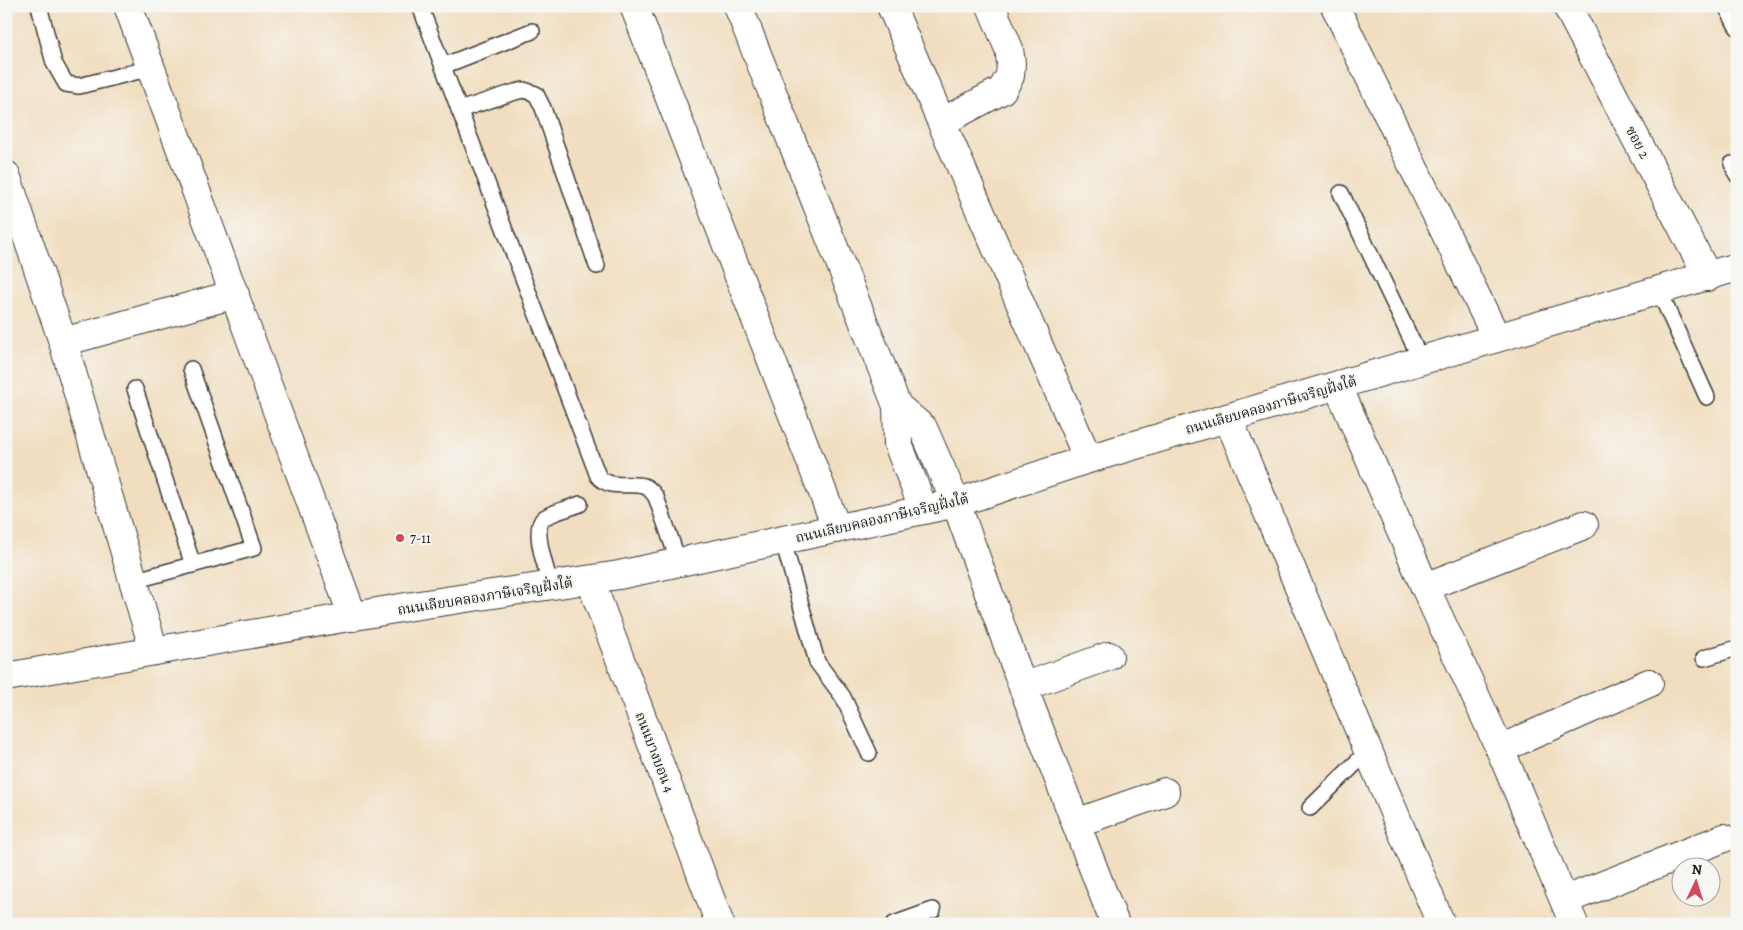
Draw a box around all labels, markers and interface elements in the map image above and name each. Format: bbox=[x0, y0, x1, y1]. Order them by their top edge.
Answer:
street label: ซอย 2 bbox=[1621, 123, 1654, 162]
street label: ถนนเลียบคลองภาษีเจริญฝั่งใต้ bbox=[1183, 371, 1359, 439]
street label: ถนนเลียบคลองภาษีเจริญฝั่งใต้ bbox=[793, 488, 971, 548]
place label: 7-11 bbox=[410, 529, 431, 548]
marker: 7-11 bbox=[394, 532, 406, 544]
street label: ถนนเลียบคลองภาษีเจริญฝั่งใต้ bbox=[396, 572, 574, 620]
street label: ถนนบางบอน 4 bbox=[630, 709, 679, 795]
north arrow bbox=[1670, 858, 1720, 908]
text: N bbox=[1691, 860, 1703, 879]

